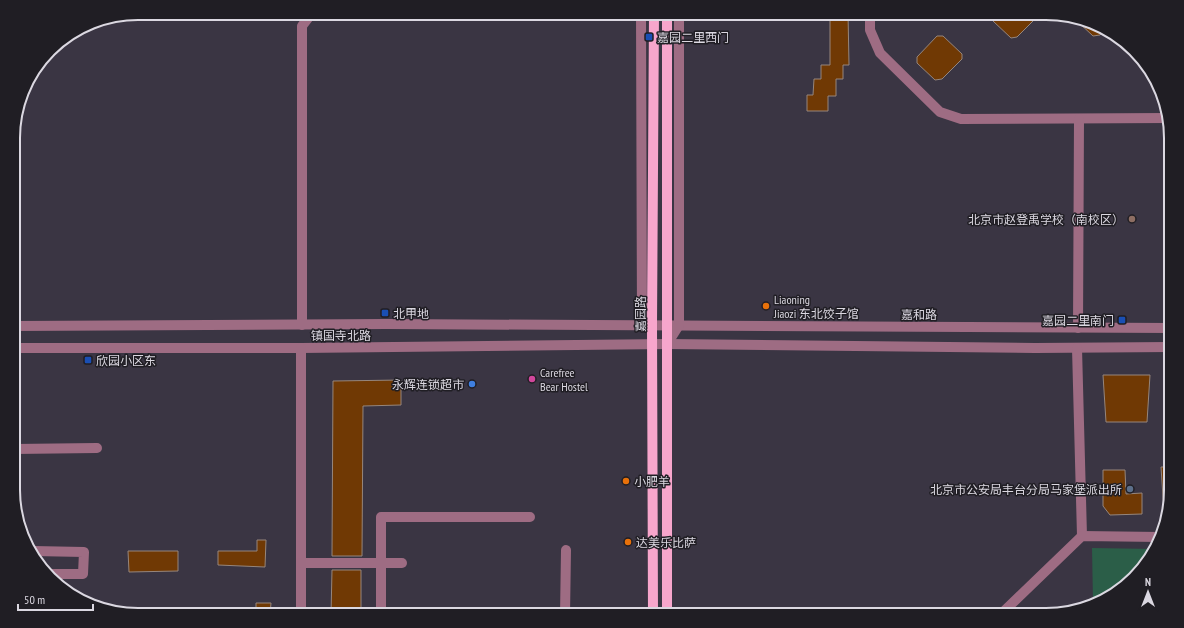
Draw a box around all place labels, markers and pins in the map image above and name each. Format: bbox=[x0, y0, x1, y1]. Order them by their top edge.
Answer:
place label: 嘉园二里西门 bbox=[657, 30, 729, 45]
marker: 嘉园二里西门 bbox=[644, 32, 654, 42]
place label: 北京市赵登禹学校（南校区） bbox=[968, 212, 1124, 227]
marker: 北京市赵登禹学校（南校区） bbox=[1127, 214, 1137, 224]
place label: Liaoning Jiaozi 东北饺子馆 bbox=[773, 292, 859, 321]
marker: Liaoning Jiaozi 东北饺子馆 bbox=[761, 301, 771, 311]
place label: 北甲地 bbox=[393, 306, 429, 321]
marker: 北甲地 bbox=[380, 308, 390, 318]
place label: 嘉园二里南门 bbox=[1042, 313, 1114, 328]
marker: 嘉园二里南门 bbox=[1117, 315, 1127, 325]
place label: 欣园小区东 bbox=[96, 353, 156, 368]
marker: 欣园小区东 bbox=[83, 355, 93, 365]
place label: Carefree Bear Hostel bbox=[540, 365, 588, 394]
marker: Carefree Bear Hostel bbox=[527, 374, 537, 384]
place label: 永辉连锁超市 bbox=[392, 377, 464, 392]
marker: 永辉连锁超市 bbox=[467, 379, 477, 389]
place label: 小肥羊 bbox=[634, 474, 670, 489]
marker: 小肥羊 bbox=[621, 476, 631, 486]
place label: 北京市公安局丰台分局马家堡派出所 bbox=[930, 482, 1122, 497]
marker: 北京市公安局丰台分局马家堡派出所 bbox=[1125, 484, 1135, 494]
place label: 达美乐比萨 bbox=[636, 535, 696, 550]
marker: 达美乐比萨 bbox=[623, 537, 633, 547]

